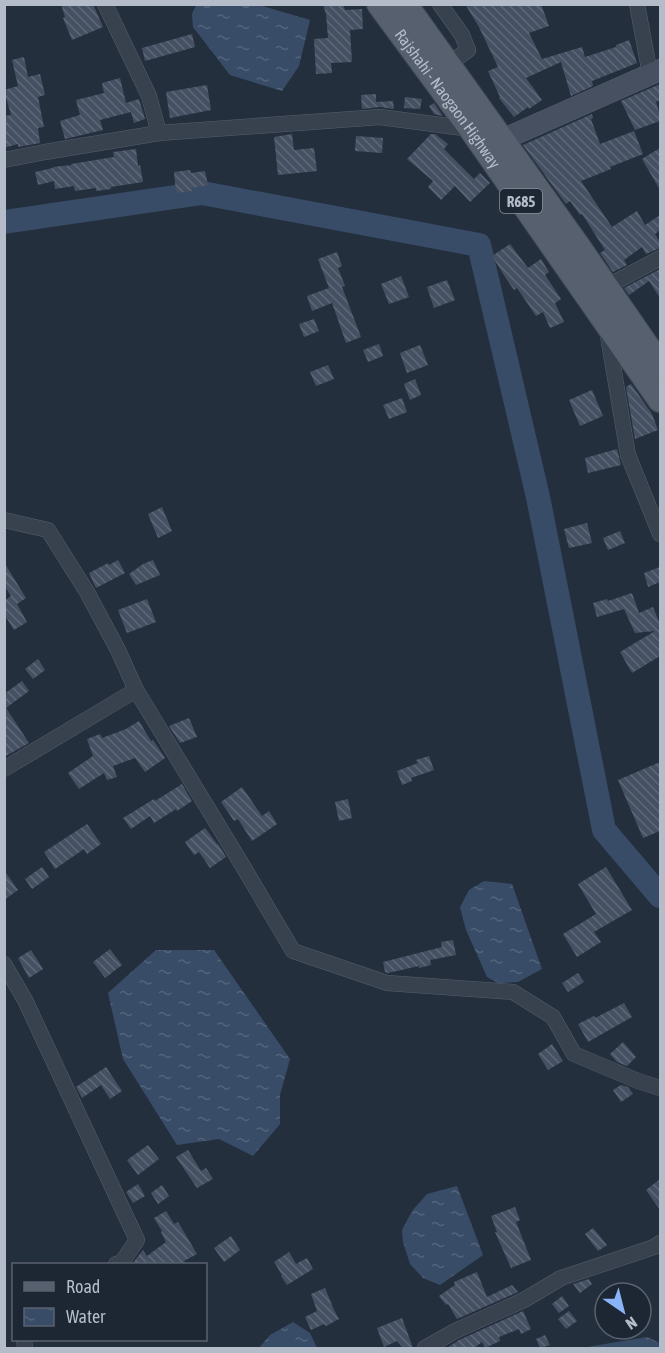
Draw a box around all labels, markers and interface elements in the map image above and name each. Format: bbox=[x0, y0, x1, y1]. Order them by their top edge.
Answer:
street label: Rajshahi - Naogaon Highway bbox=[392, 26, 505, 172]
road number: R685 bbox=[500, 189, 542, 213]
legend bbox=[12, 1263, 207, 1341]
text: Road bbox=[66, 1276, 100, 1297]
north arrow bbox=[593, 1281, 653, 1341]
text: Water bbox=[66, 1306, 106, 1327]
text: N bbox=[623, 1313, 641, 1333]

